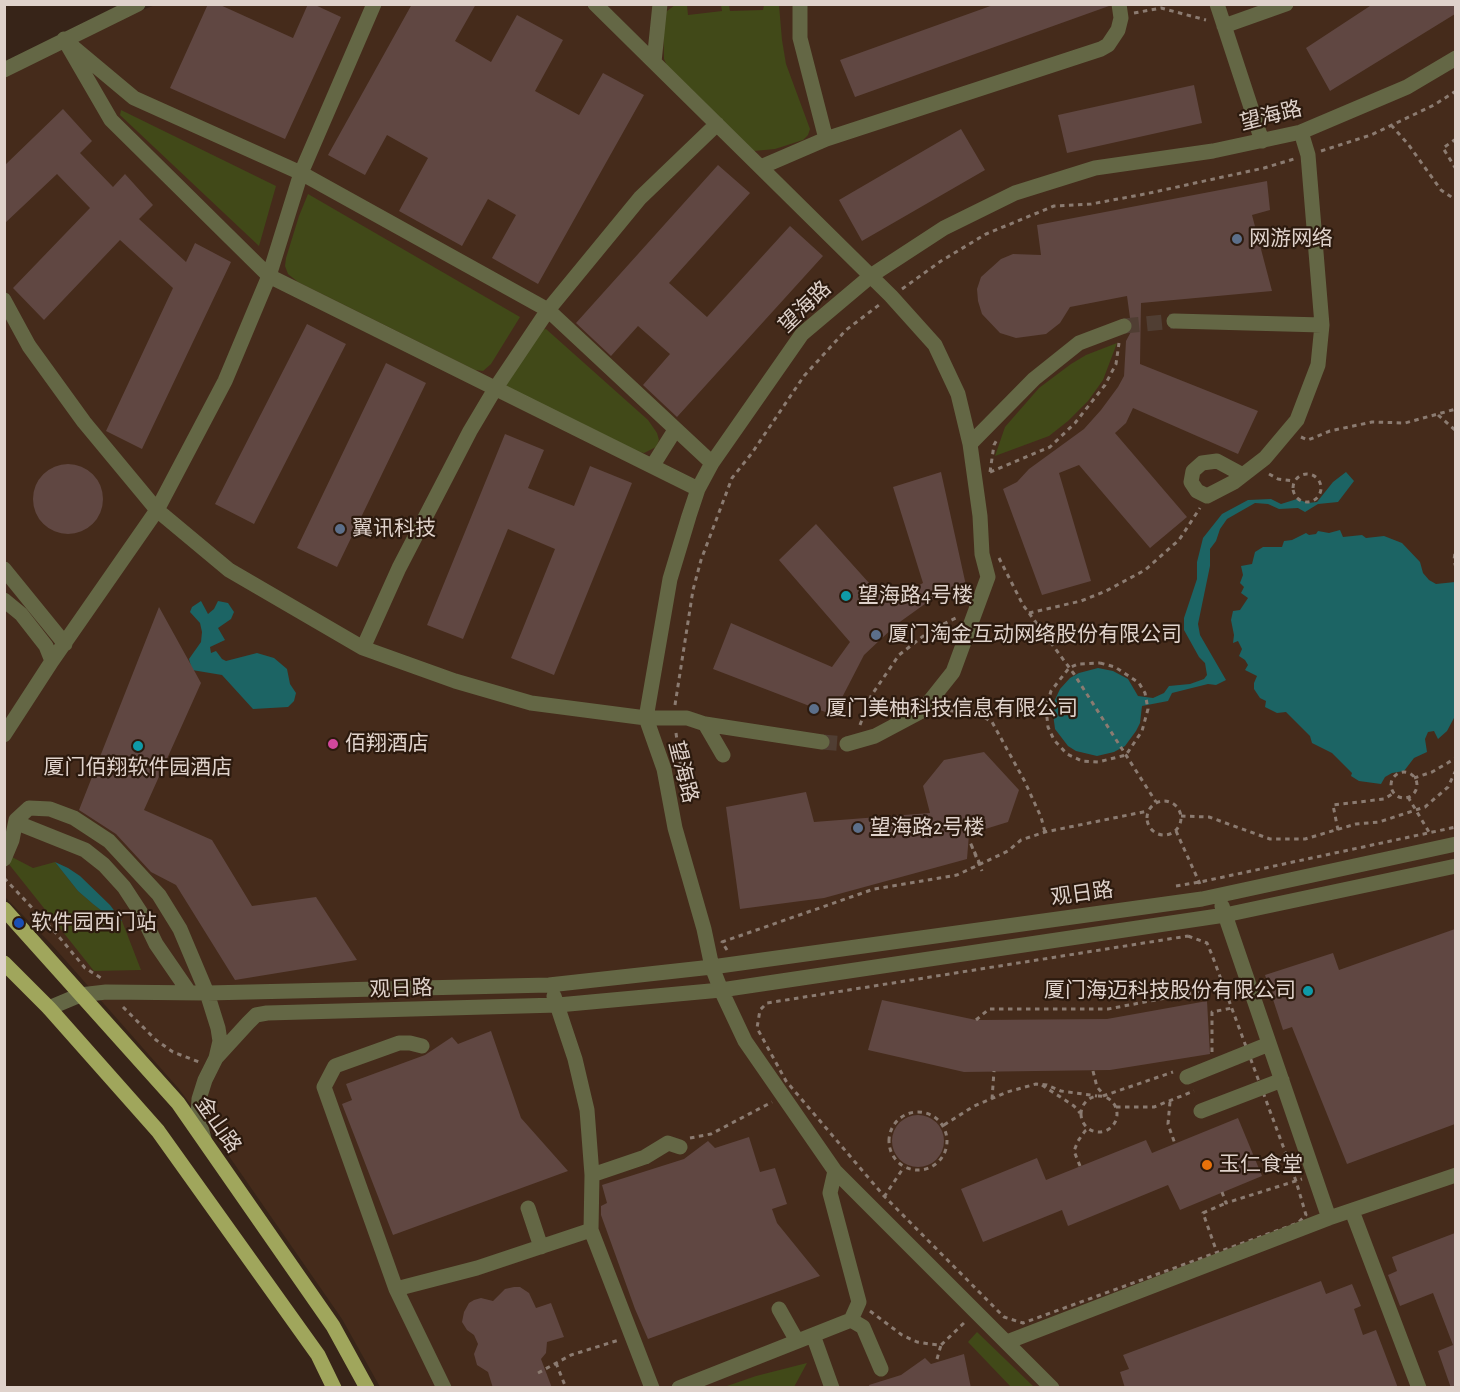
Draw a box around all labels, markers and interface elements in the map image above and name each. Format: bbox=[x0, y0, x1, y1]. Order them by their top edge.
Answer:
street label: 望海路 bbox=[1237, 96, 1305, 136]
place label: 网游网络 bbox=[1249, 226, 1333, 252]
marker: 网游网络 bbox=[1230, 232, 1244, 246]
street label: 望海路 bbox=[774, 276, 836, 338]
place label: 翼讯科技 bbox=[352, 516, 436, 542]
marker: 翼讯科技 bbox=[333, 522, 347, 536]
place label: 望海路4号楼 bbox=[858, 583, 973, 609]
marker: 望海路4号楼 bbox=[839, 589, 853, 603]
place label: 厦门淘金互动网络股份有限公司 bbox=[888, 622, 1182, 648]
marker: 厦门淘金互动网络股份有限公司 bbox=[869, 628, 883, 642]
place label: 厦门美柚科技信息有限公司 bbox=[826, 696, 1078, 722]
marker: 厦门美柚科技信息有限公司 bbox=[807, 702, 821, 716]
place label: 佰翔酒店 bbox=[345, 731, 429, 757]
marker: 佰翔酒店 bbox=[326, 737, 340, 751]
street label: 望海路 bbox=[663, 738, 703, 806]
marker: 厦门佰翔软件园酒店 bbox=[131, 739, 145, 753]
place label: 厦门佰翔软件园酒店 bbox=[44, 755, 232, 781]
place label: 望海路2号楼 bbox=[870, 815, 985, 841]
marker: 望海路2号楼 bbox=[851, 821, 865, 835]
street label: 观日路 bbox=[1049, 877, 1115, 911]
place label: 软件园西门站 bbox=[31, 910, 157, 936]
marker: 软件园西门站 bbox=[12, 916, 26, 930]
street label: 观日路 bbox=[369, 975, 433, 1003]
place label: 厦门海迈科技股份有限公司 bbox=[1044, 978, 1296, 1004]
marker: 厦门海迈科技股份有限公司 bbox=[1301, 984, 1315, 998]
street label: 金山路 bbox=[190, 1092, 246, 1158]
place label: 玉仁食堂 bbox=[1219, 1152, 1303, 1178]
marker: 玉仁食堂 bbox=[1200, 1158, 1214, 1172]

